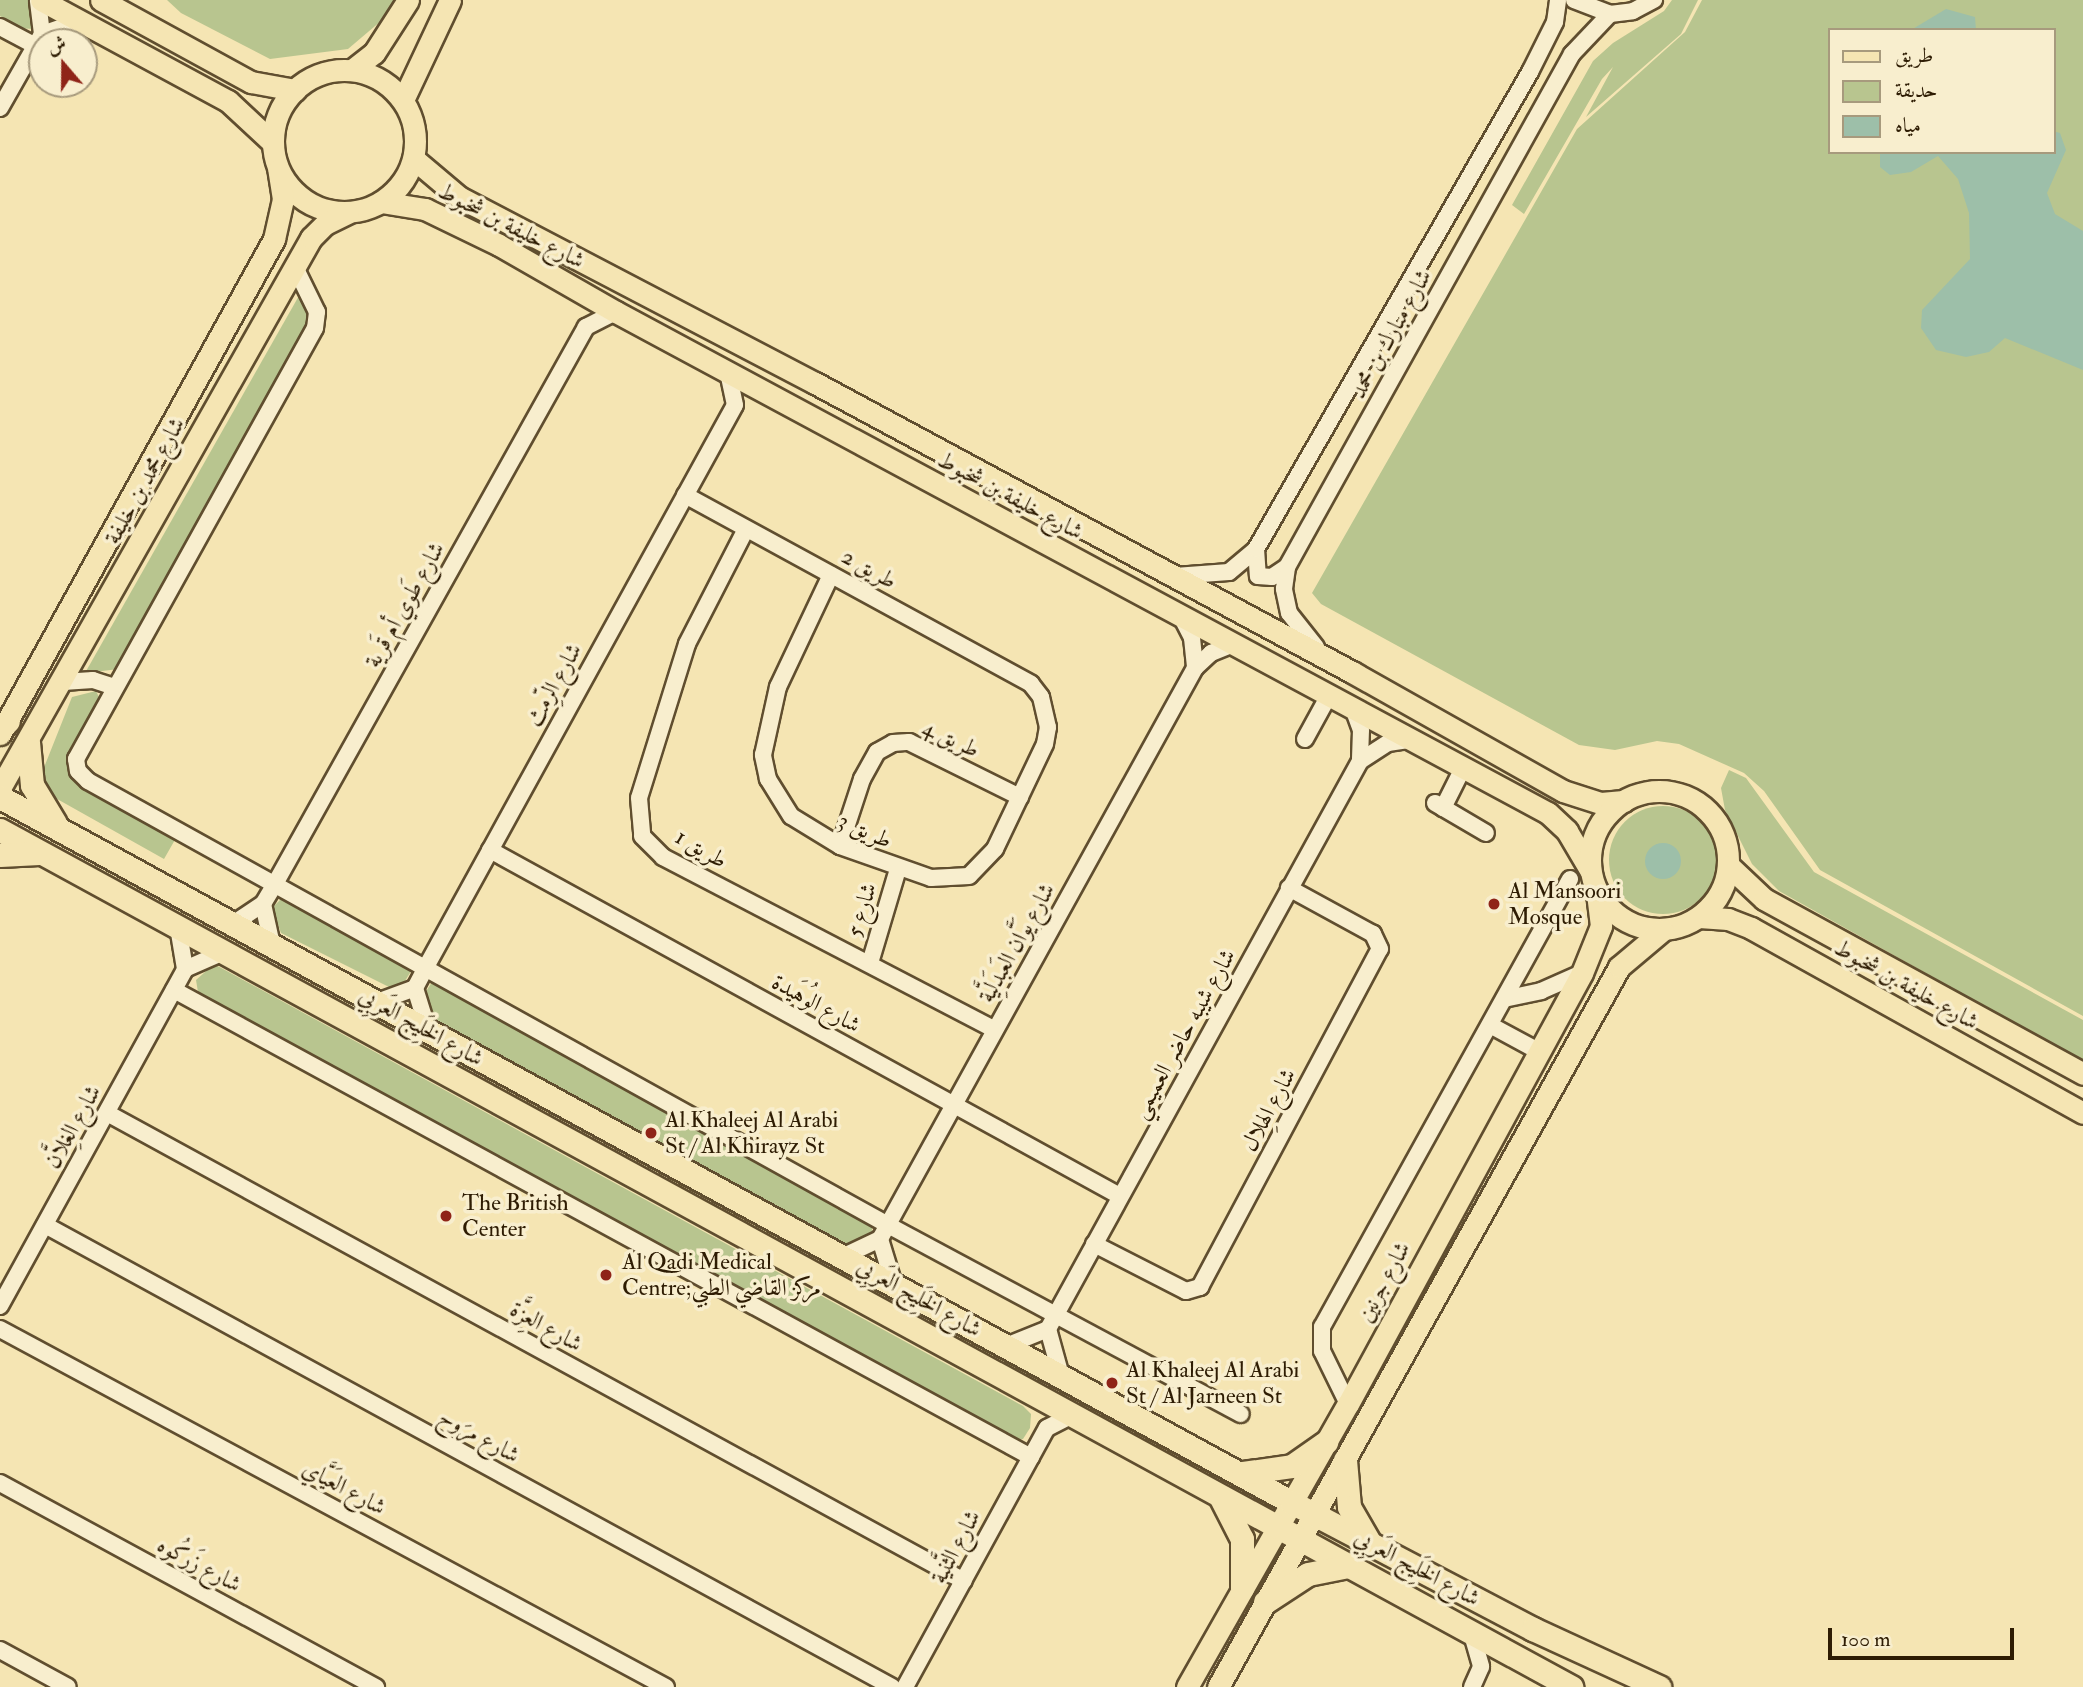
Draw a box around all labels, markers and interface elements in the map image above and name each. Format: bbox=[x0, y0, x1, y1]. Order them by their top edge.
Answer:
north arrow bbox=[28, 28, 98, 98]
legend bbox=[1828, 28, 2055, 154]
text: ش bbox=[44, 31, 69, 60]
text: طريق bbox=[1895, 42, 1933, 69]
text: حديقة bbox=[1895, 77, 1938, 104]
text: مياه bbox=[1895, 112, 1921, 139]
street label: شارع خليفة بن شخبوط bbox=[433, 177, 589, 275]
street label: شارع مبارك بن محمد bbox=[1344, 265, 1438, 403]
street label: شارع محمد بن خليفة bbox=[99, 413, 191, 549]
street label: شارع خليفة بن شخبوط bbox=[932, 446, 1088, 546]
street label: شارع طَوي أم قَرية bbox=[359, 537, 451, 673]
street label: طريق 2 bbox=[837, 543, 901, 595]
street label: شارع الرِّمث bbox=[520, 639, 588, 731]
street label: طريق 4 bbox=[918, 714, 984, 764]
street label: طريق 3 bbox=[834, 807, 896, 855]
street label: طريق 1 bbox=[670, 823, 732, 875]
place label: Al Mansoori Mosque bbox=[1508, 877, 1621, 931]
street label: شارع يَوَّان العَبدَلِيَّة bbox=[973, 878, 1061, 1008]
street label: شارع 5 bbox=[841, 880, 883, 940]
marker: Al Mansoori Mosque bbox=[1486, 896, 1502, 912]
street label: شارع خليفة بن شخبوط bbox=[1829, 934, 1983, 1036]
street label: شارع شيبه حاضر العميمي bbox=[1126, 944, 1242, 1124]
street label: شارع الوُهَيدة bbox=[767, 968, 865, 1040]
street label: شارع الخَلِيج العَربِي bbox=[354, 981, 488, 1073]
street label: شارع الهِلال bbox=[1236, 1064, 1302, 1156]
street label: شارع الغِلاَّن bbox=[39, 1080, 107, 1174]
place label: Al Khaleej Al Arabi St / Al Khirayz St bbox=[665, 1106, 838, 1160]
marker: Al Khaleej Al Arabi St / Al Khirayz St bbox=[643, 1125, 659, 1141]
place label: The British Center bbox=[462, 1189, 569, 1243]
marker: The British Center bbox=[436, 1206, 456, 1226]
street label: شارع جرنين bbox=[1351, 1237, 1417, 1327]
place label: Al Qadi Medical Centre;مركز القاضي الطبي bbox=[622, 1248, 821, 1302]
street label: شارع الخَلِيج العَربِي bbox=[852, 1252, 986, 1344]
marker: Al Qadi Medical Centre;مركز القاضي الطبي bbox=[596, 1265, 616, 1285]
street label: شارع العِزَّة bbox=[505, 1296, 587, 1358]
place label: Al Khaleej Al Arabi St / Al Jarneen St bbox=[1126, 1356, 1299, 1410]
marker: Al Khaleej Al Arabi St / Al Jarneen St bbox=[1104, 1375, 1120, 1391]
street label: شارع مرَوح bbox=[434, 1403, 524, 1469]
street label: شارع العَيَّاي bbox=[298, 1455, 390, 1521]
street label: شارع الثَّنية bbox=[925, 1505, 987, 1589]
street label: شارع الخَلِيج العَربِي bbox=[1350, 1523, 1484, 1613]
street label: شارع زَركُوه bbox=[152, 1531, 246, 1599]
scale bar bbox=[1831, 1614, 2016, 1658]
text: 100 m bbox=[1841, 1626, 1891, 1653]

